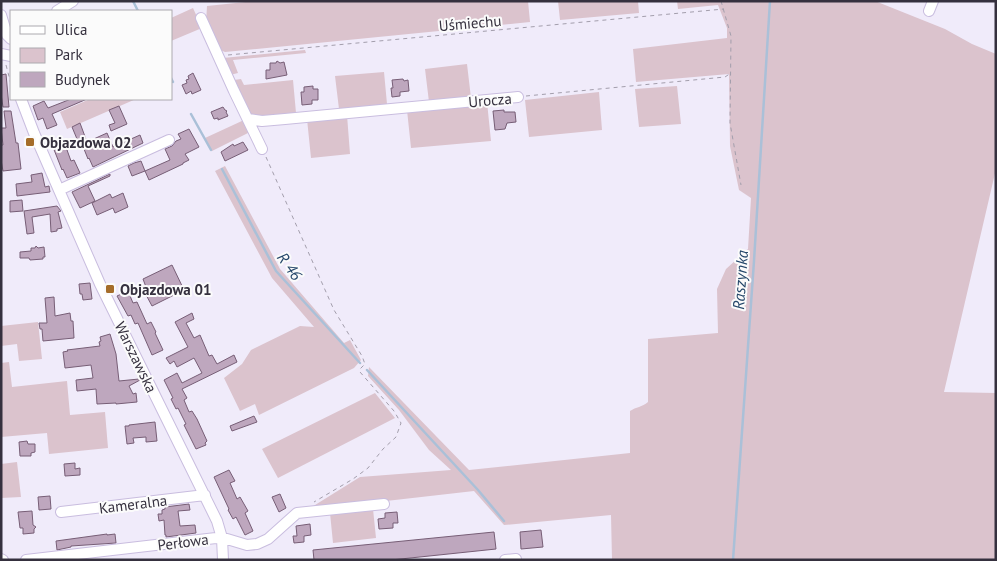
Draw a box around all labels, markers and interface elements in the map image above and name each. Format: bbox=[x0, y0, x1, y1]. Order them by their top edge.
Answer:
legend bbox=[10, 10, 172, 100]
street label: Uśmiechu bbox=[438, 11, 502, 35]
text: Ulica bbox=[55, 20, 87, 39]
text: Park bbox=[55, 45, 83, 64]
text: Budynek bbox=[55, 70, 111, 89]
street label: Urocza bbox=[467, 89, 513, 111]
place label: Objazdowa 02 bbox=[40, 133, 132, 152]
marker: Objazdowa 02 bbox=[24, 136, 36, 148]
water label: R 46 bbox=[273, 248, 307, 284]
water label: Raszynka bbox=[728, 249, 752, 310]
place label: Objazdowa 01 bbox=[120, 280, 212, 299]
marker: Objazdowa 01 bbox=[104, 283, 116, 295]
street label: Warszawska bbox=[111, 318, 161, 396]
street label: Kameralna bbox=[98, 490, 168, 518]
street label: Perłowa bbox=[156, 529, 210, 555]

